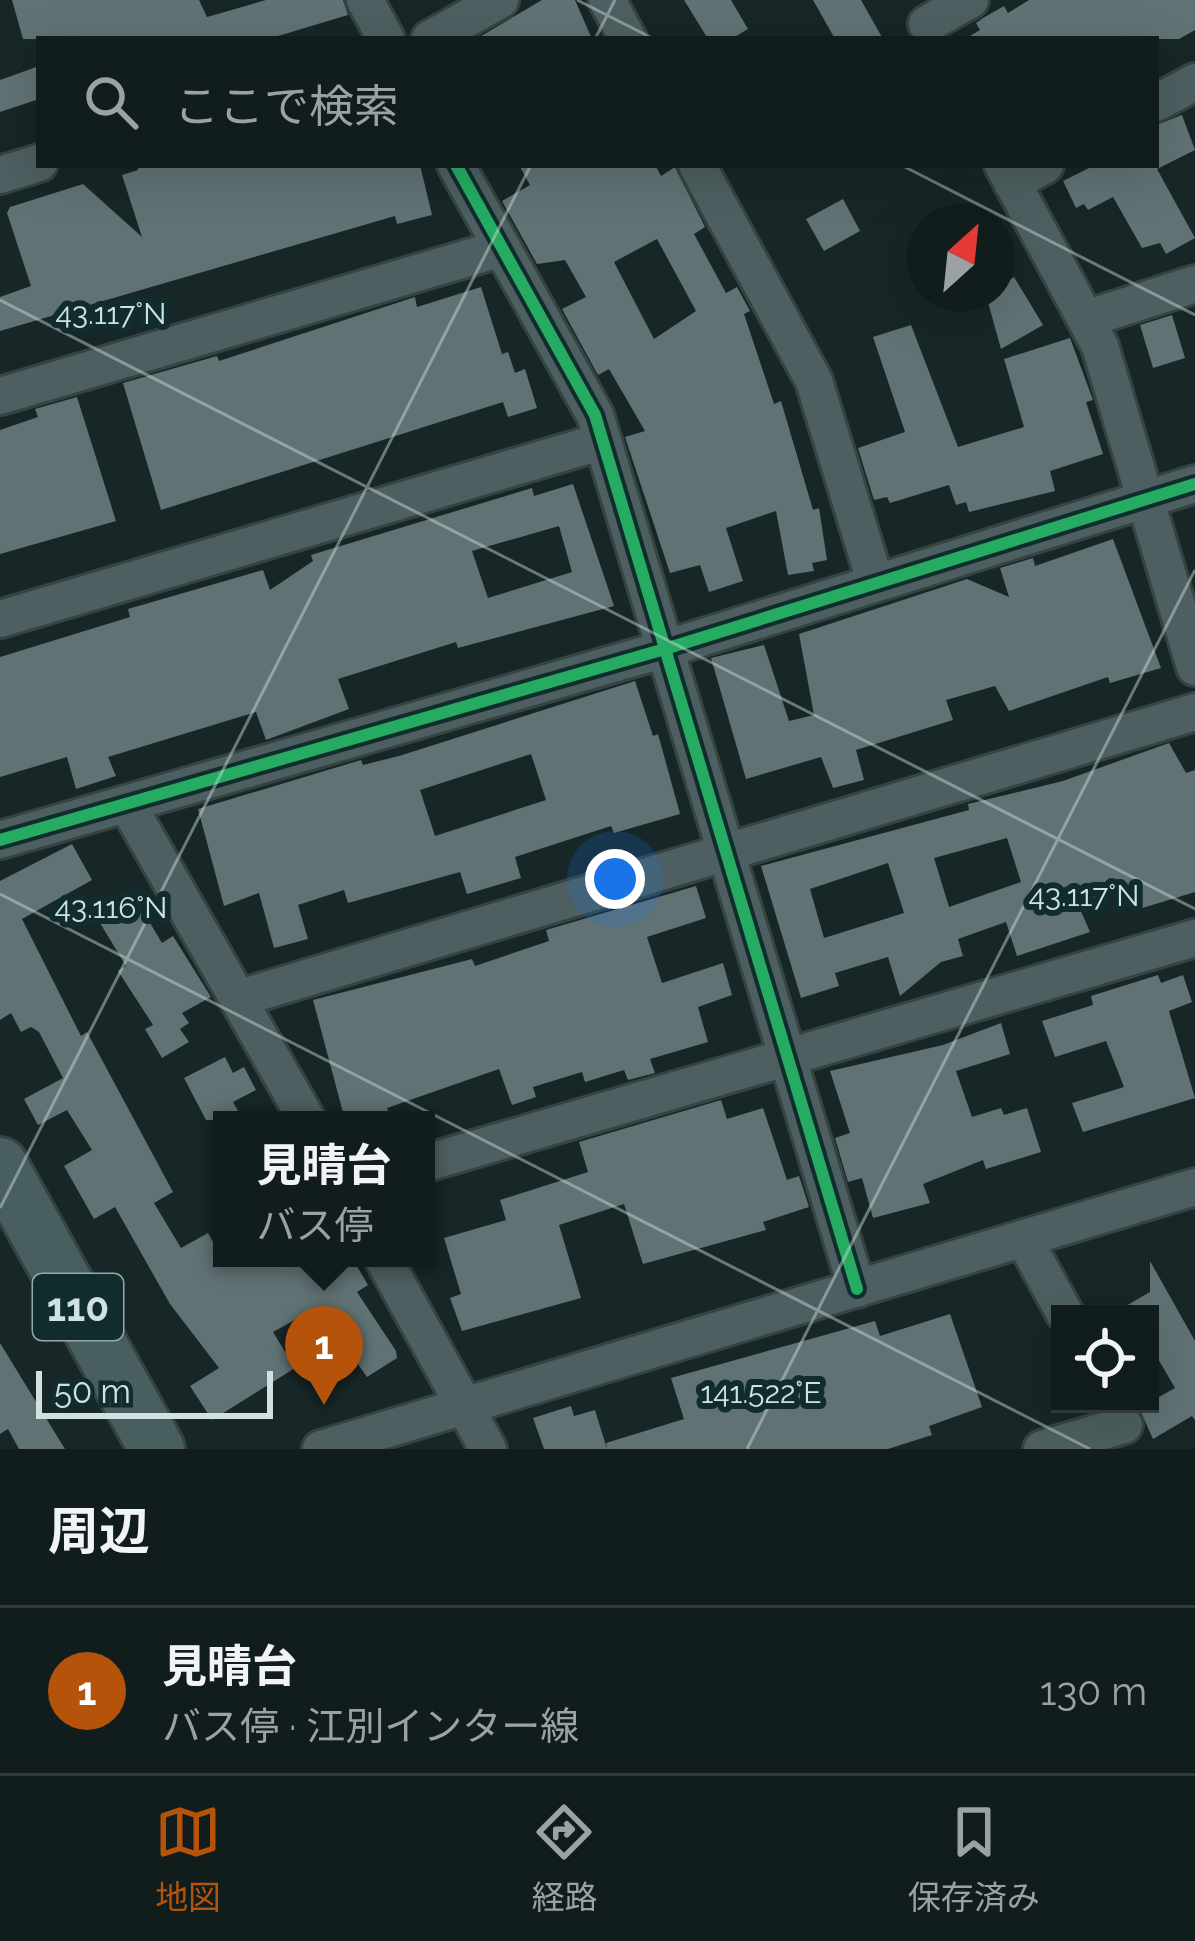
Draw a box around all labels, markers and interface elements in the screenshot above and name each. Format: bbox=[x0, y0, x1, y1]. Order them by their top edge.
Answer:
search box bbox=[36, 36, 1159, 168]
icon: search bbox=[78, 69, 144, 135]
text: ここで検索 bbox=[174, 80, 399, 133]
north arrow bbox=[907, 204, 1015, 312]
text: 43.117°N bbox=[56, 296, 166, 331]
your location bbox=[585, 849, 645, 909]
text: 43.117°N bbox=[1029, 878, 1139, 913]
text: 43.116°N bbox=[55, 890, 167, 925]
popup bbox=[213, 1111, 435, 1267]
text: 見晴台 bbox=[256, 1139, 392, 1192]
text: バス停 bbox=[256, 1202, 374, 1248]
road number: 110 bbox=[33, 1274, 123, 1340]
map controls bbox=[1051, 1305, 1159, 1413]
button: locate bbox=[1051, 1305, 1159, 1413]
pin: 1 bbox=[285, 1306, 363, 1405]
scale bar bbox=[36, 1365, 273, 1418]
text: 50 m bbox=[54, 1372, 131, 1411]
text: 141.522°E bbox=[700, 1375, 822, 1410]
text: 周辺 bbox=[48, 1501, 150, 1561]
text: 見晴台 bbox=[162, 1640, 297, 1693]
text: 1 bbox=[77, 1668, 97, 1714]
text: 130 m bbox=[1040, 1668, 1147, 1714]
text: バス停 · 江別インター線 bbox=[162, 1703, 579, 1749]
tab: 地図 bbox=[155, 1799, 221, 1919]
tab: 経路 bbox=[531, 1799, 597, 1919]
tab: 保存済み bbox=[908, 1799, 1040, 1919]

